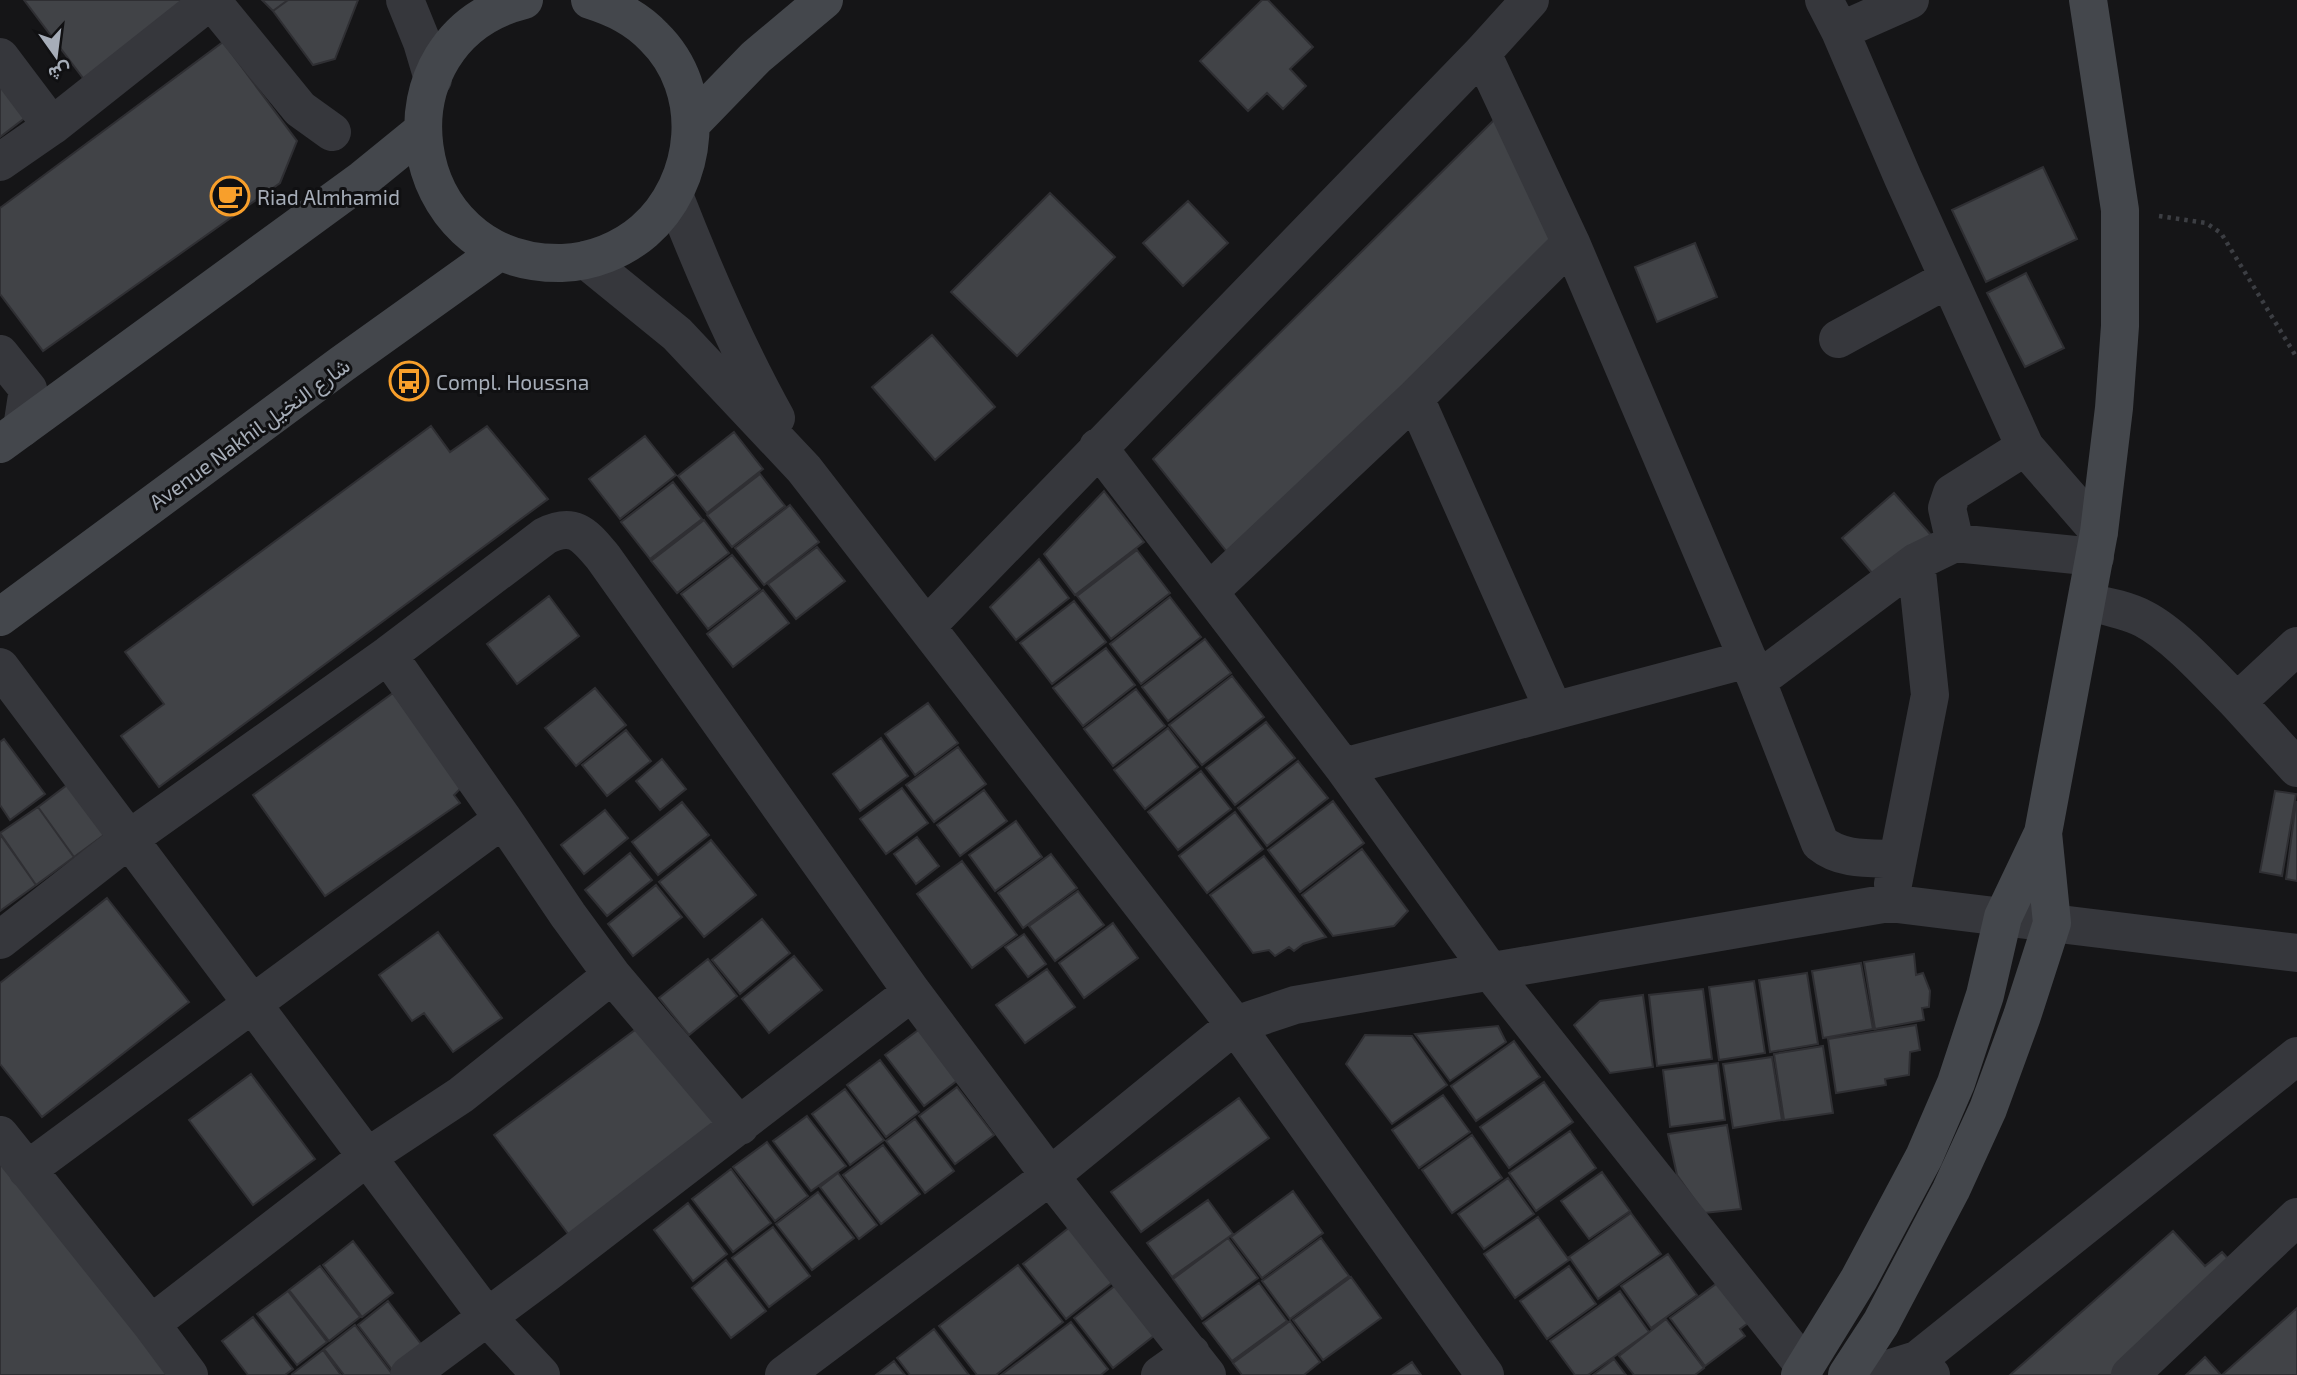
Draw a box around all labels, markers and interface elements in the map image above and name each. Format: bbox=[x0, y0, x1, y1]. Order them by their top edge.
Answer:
north arrow bbox=[21, 21, 91, 91]
text: ش bbox=[46, 58, 74, 87]
cafe icon: Riad Almhamid bbox=[209, 175, 251, 217]
place label: Riad Almhamid bbox=[257, 184, 400, 209]
street label: Avenue Nakhil شارع النخيل bbox=[144, 352, 356, 517]
bus stop icon: Compl. Houssna bbox=[388, 360, 430, 402]
place label: Compl. Houssna bbox=[436, 369, 589, 394]

